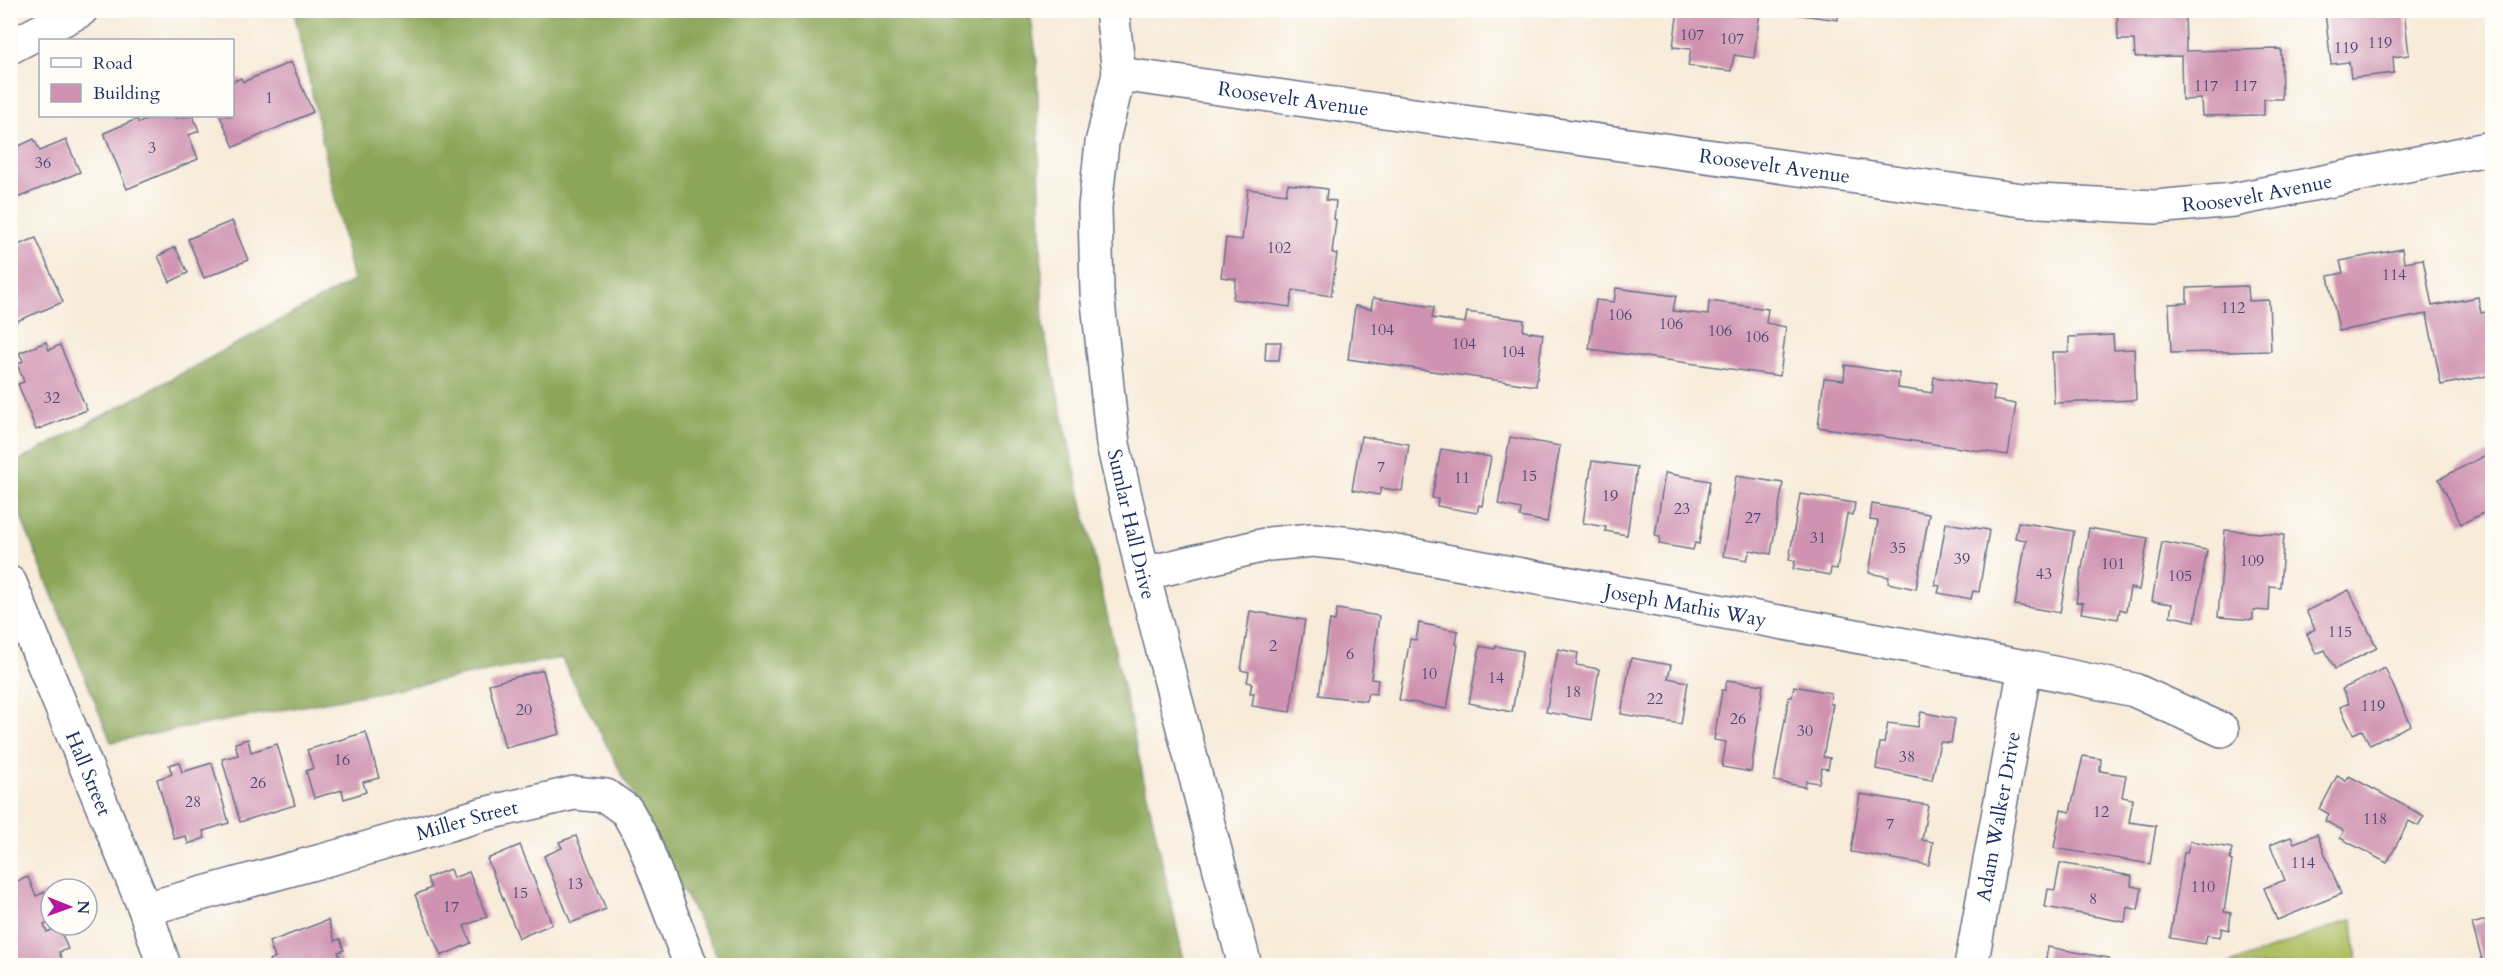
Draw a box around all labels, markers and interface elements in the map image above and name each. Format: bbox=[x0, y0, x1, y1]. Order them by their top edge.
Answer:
house number: 107 bbox=[1680, 24, 1704, 46]
house number: 107 bbox=[1720, 28, 1744, 50]
house number: 119 bbox=[2368, 32, 2392, 54]
house number: 119 bbox=[2334, 37, 2358, 59]
legend bbox=[39, 39, 234, 117]
text: Road bbox=[93, 51, 133, 76]
street label: Roosevelt Avenue bbox=[1216, 75, 1370, 123]
house number: 117 bbox=[2194, 75, 2218, 97]
house number: 117 bbox=[2233, 75, 2257, 97]
text: Building bbox=[93, 81, 161, 106]
house number: 1 bbox=[265, 87, 273, 109]
house number: 3 bbox=[148, 137, 156, 159]
street label: Roosevelt Avenue bbox=[1697, 142, 1852, 190]
house number: 36 bbox=[35, 152, 51, 174]
street label: Roosevelt Avenue bbox=[2181, 167, 2335, 219]
house number: 102 bbox=[1267, 237, 1291, 259]
house number: 114 bbox=[2382, 264, 2406, 286]
house number: 112 bbox=[2221, 297, 2245, 319]
house number: 106 bbox=[1608, 304, 1632, 326]
house number: 106 bbox=[1659, 313, 1683, 335]
house number: 104 bbox=[1370, 319, 1394, 341]
house number: 106 bbox=[1708, 320, 1732, 342]
house number: 106 bbox=[1745, 326, 1769, 348]
house number: 104 bbox=[1452, 333, 1476, 355]
house number: 104 bbox=[1501, 341, 1525, 363]
house number: 32 bbox=[44, 387, 60, 409]
street label: Sumlar Hall Drive bbox=[1101, 446, 1162, 602]
house number: 7 bbox=[1377, 456, 1385, 478]
house number: 15 bbox=[1521, 465, 1537, 487]
house number: 11 bbox=[1454, 467, 1470, 489]
house number: 19 bbox=[1602, 485, 1618, 507]
house number: 23 bbox=[1674, 498, 1690, 520]
house number: 27 bbox=[1745, 507, 1761, 529]
house number: 31 bbox=[1810, 527, 1826, 549]
house number: 35 bbox=[1890, 537, 1906, 559]
house number: 39 bbox=[1954, 548, 1970, 570]
house number: 109 bbox=[2240, 550, 2264, 572]
house number: 101 bbox=[2101, 553, 2125, 575]
house number: 43 bbox=[2036, 563, 2052, 585]
house number: 105 bbox=[2168, 565, 2192, 587]
street label: Joseph Mathis Way bbox=[1599, 577, 1769, 634]
house number: 115 bbox=[2328, 621, 2352, 643]
house number: 2 bbox=[1269, 635, 1277, 657]
house number: 6 bbox=[1346, 643, 1354, 665]
house number: 10 bbox=[1421, 663, 1437, 685]
house number: 14 bbox=[1488, 667, 1504, 689]
house number: 18 bbox=[1565, 681, 1581, 703]
house number: 22 bbox=[1647, 688, 1663, 710]
house number: 119 bbox=[2361, 695, 2385, 717]
house number: 20 bbox=[516, 699, 532, 721]
house number: 26 bbox=[1730, 708, 1746, 730]
house number: 30 bbox=[1797, 720, 1813, 742]
street label: Hall Street bbox=[59, 727, 118, 820]
street label: Adam Walker Drive bbox=[1970, 729, 2027, 904]
house number: 38 bbox=[1899, 746, 1915, 768]
house number: 16 bbox=[334, 749, 350, 771]
house number: 26 bbox=[250, 772, 266, 794]
house number: 28 bbox=[185, 791, 201, 813]
street label: Miller Street bbox=[413, 793, 521, 847]
house number: 12 bbox=[2093, 801, 2109, 823]
house number: 118 bbox=[2363, 808, 2387, 830]
house number: 7 bbox=[1886, 813, 1894, 835]
house number: 114 bbox=[2291, 852, 2315, 874]
house number: 13 bbox=[567, 873, 583, 895]
house number: 110 bbox=[2191, 876, 2215, 898]
north arrow bbox=[39, 877, 99, 937]
house number: 15 bbox=[512, 882, 528, 904]
house number: 8 bbox=[2089, 888, 2097, 910]
house number: 17 bbox=[443, 896, 459, 918]
text: N bbox=[72, 900, 94, 914]

